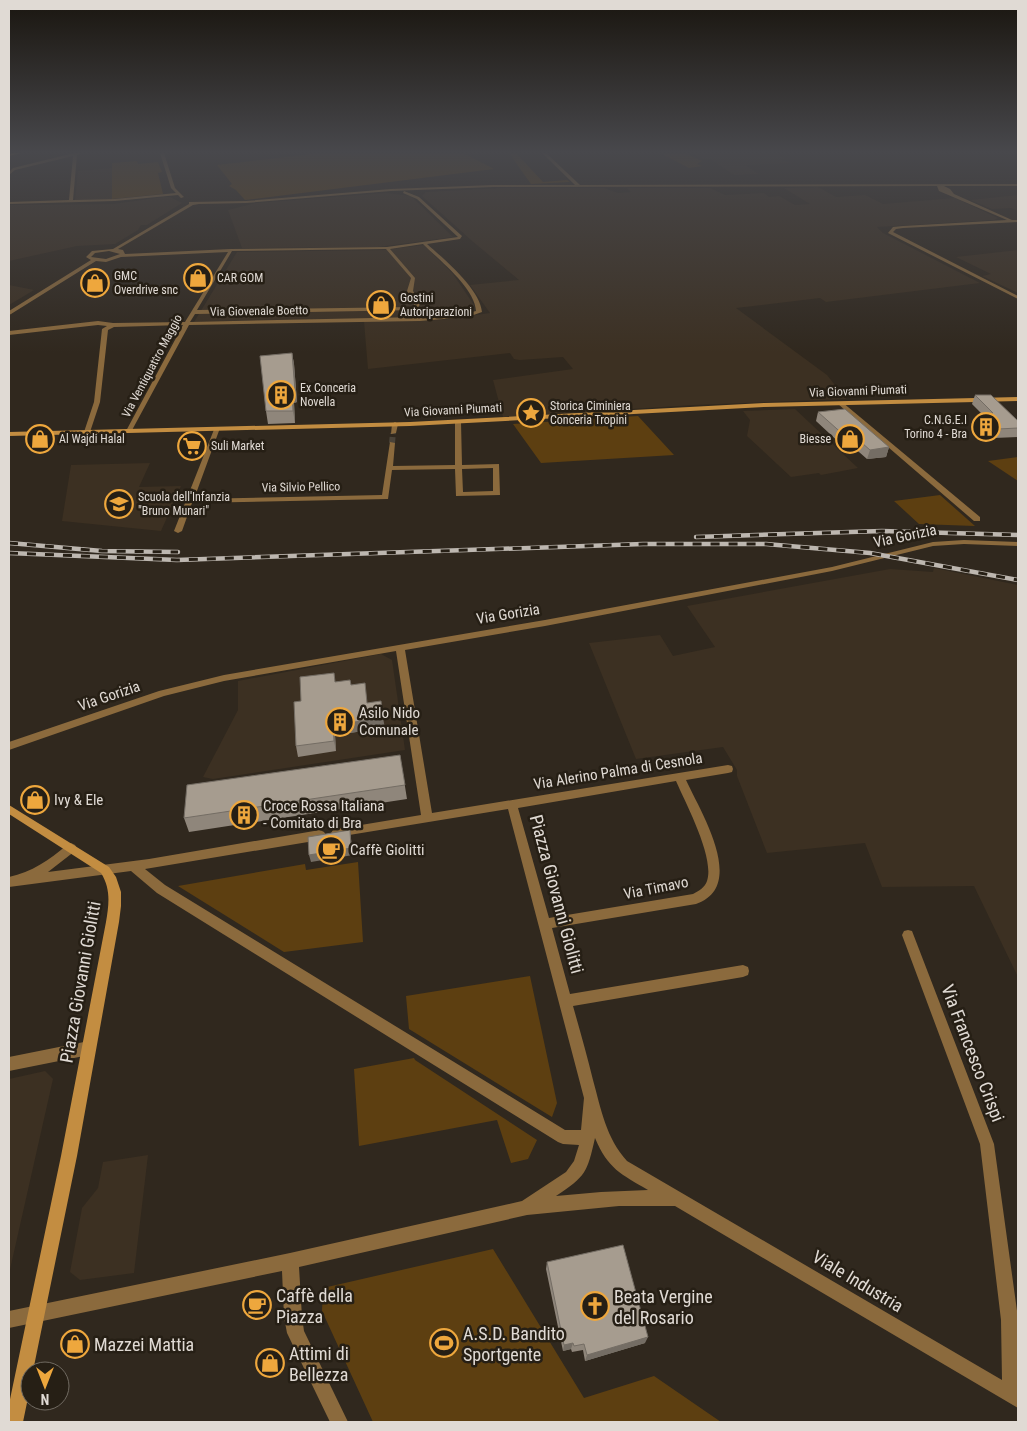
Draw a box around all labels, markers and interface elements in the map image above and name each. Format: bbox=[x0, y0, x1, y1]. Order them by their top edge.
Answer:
shop icon: CAR GOM bbox=[183, 263, 213, 293]
shop icon: GMC Overdrive snc bbox=[80, 268, 110, 298]
place label: GMC Overdrive snc bbox=[114, 269, 179, 297]
place label: CAR GOM bbox=[217, 271, 263, 285]
shop icon: Gostini Autoriparazioni bbox=[366, 290, 396, 320]
place label: Gostini Autoriparazioni bbox=[400, 291, 472, 319]
street label: Via Giovenale Boetto bbox=[210, 303, 308, 319]
street label: Via Ventiquattro Maggio bbox=[119, 312, 185, 420]
building icon: Ex Conceria Novella bbox=[266, 380, 296, 410]
place label: Ex Conceria Novella bbox=[300, 381, 356, 409]
street label: Via Giovanni Piumati bbox=[809, 382, 907, 400]
place icon: Storica Ciminiera Conceria Tropini bbox=[516, 398, 546, 428]
place label: Storica Ciminiera Conceria Tropini bbox=[550, 399, 631, 427]
street label: Via Giovanni Piumati bbox=[404, 400, 502, 420]
building icon: C.N.G.E.I Torino 4 - Bra bbox=[971, 412, 1001, 442]
place label: C.N.G.E.I Torino 4 - Bra bbox=[904, 413, 967, 441]
shop icon: Al Wajdi Halal bbox=[25, 424, 55, 454]
shop icon: Biesse bbox=[835, 424, 865, 454]
supermarket icon: Suli Market bbox=[177, 431, 207, 461]
place label: Al Wajdi Halal bbox=[59, 432, 125, 446]
place label: Biesse bbox=[800, 432, 831, 446]
place label: Suli Market bbox=[211, 439, 265, 453]
street label: Via Silvio Pellico bbox=[262, 479, 340, 495]
school or university icon: Scuola dell'Infanzia "Bruno Munari" bbox=[104, 489, 134, 519]
place label: Scuola dell'Infanzia "Bruno Munari" bbox=[138, 490, 230, 518]
street label: Via Gorizia bbox=[872, 521, 938, 551]
street label: Via Gorizia bbox=[475, 600, 541, 628]
street label: Via Gorizia bbox=[76, 677, 142, 715]
place label: Asilo Nido Comunale bbox=[359, 704, 420, 739]
building icon: Asilo Nido Comunale bbox=[325, 707, 355, 737]
street label: Via Alerino Palma di Cesnola bbox=[532, 749, 704, 793]
shop icon: Ivy & Ele bbox=[20, 785, 50, 815]
place label: Ivy & Ele bbox=[54, 791, 103, 809]
place label: Croce Rossa Italiana - Comitato di Bra bbox=[263, 797, 385, 832]
building icon: Croce Rossa Italiana - Comitato di Bra bbox=[229, 800, 259, 830]
street label: Piazza Giovanni Giolitti bbox=[526, 812, 588, 976]
cafe icon: Caffè Giolitti bbox=[316, 835, 346, 865]
place label: Caffè Giolitti bbox=[350, 841, 425, 859]
street label: Via Timavo bbox=[622, 873, 690, 903]
street label: Piazza Giovanni Giolitti bbox=[55, 900, 105, 1064]
street label: Via Francesco Crispi bbox=[937, 981, 1009, 1125]
street label: Viale Industria bbox=[809, 1246, 907, 1316]
place label: Caffè della Piazza bbox=[276, 1285, 353, 1327]
place label: Beata Vergine del Rosario bbox=[614, 1286, 713, 1328]
cafe icon: Caffè della Piazza bbox=[242, 1290, 272, 1320]
church icon: Beata Vergine del Rosario bbox=[580, 1291, 610, 1321]
place label: A.S.D. Bandito Sportgente bbox=[463, 1323, 565, 1365]
sports icon: A.S.D. Bandito Sportgente bbox=[429, 1328, 459, 1358]
shop icon: Mazzei Mattia bbox=[60, 1329, 90, 1359]
place label: Mazzei Mattia bbox=[94, 1334, 194, 1355]
place label: Attimi di Bellezza bbox=[289, 1343, 349, 1385]
shop icon: Attimi di Bellezza bbox=[255, 1348, 285, 1378]
north arrow bbox=[20, 1361, 70, 1411]
text: N bbox=[41, 1391, 49, 1407]

